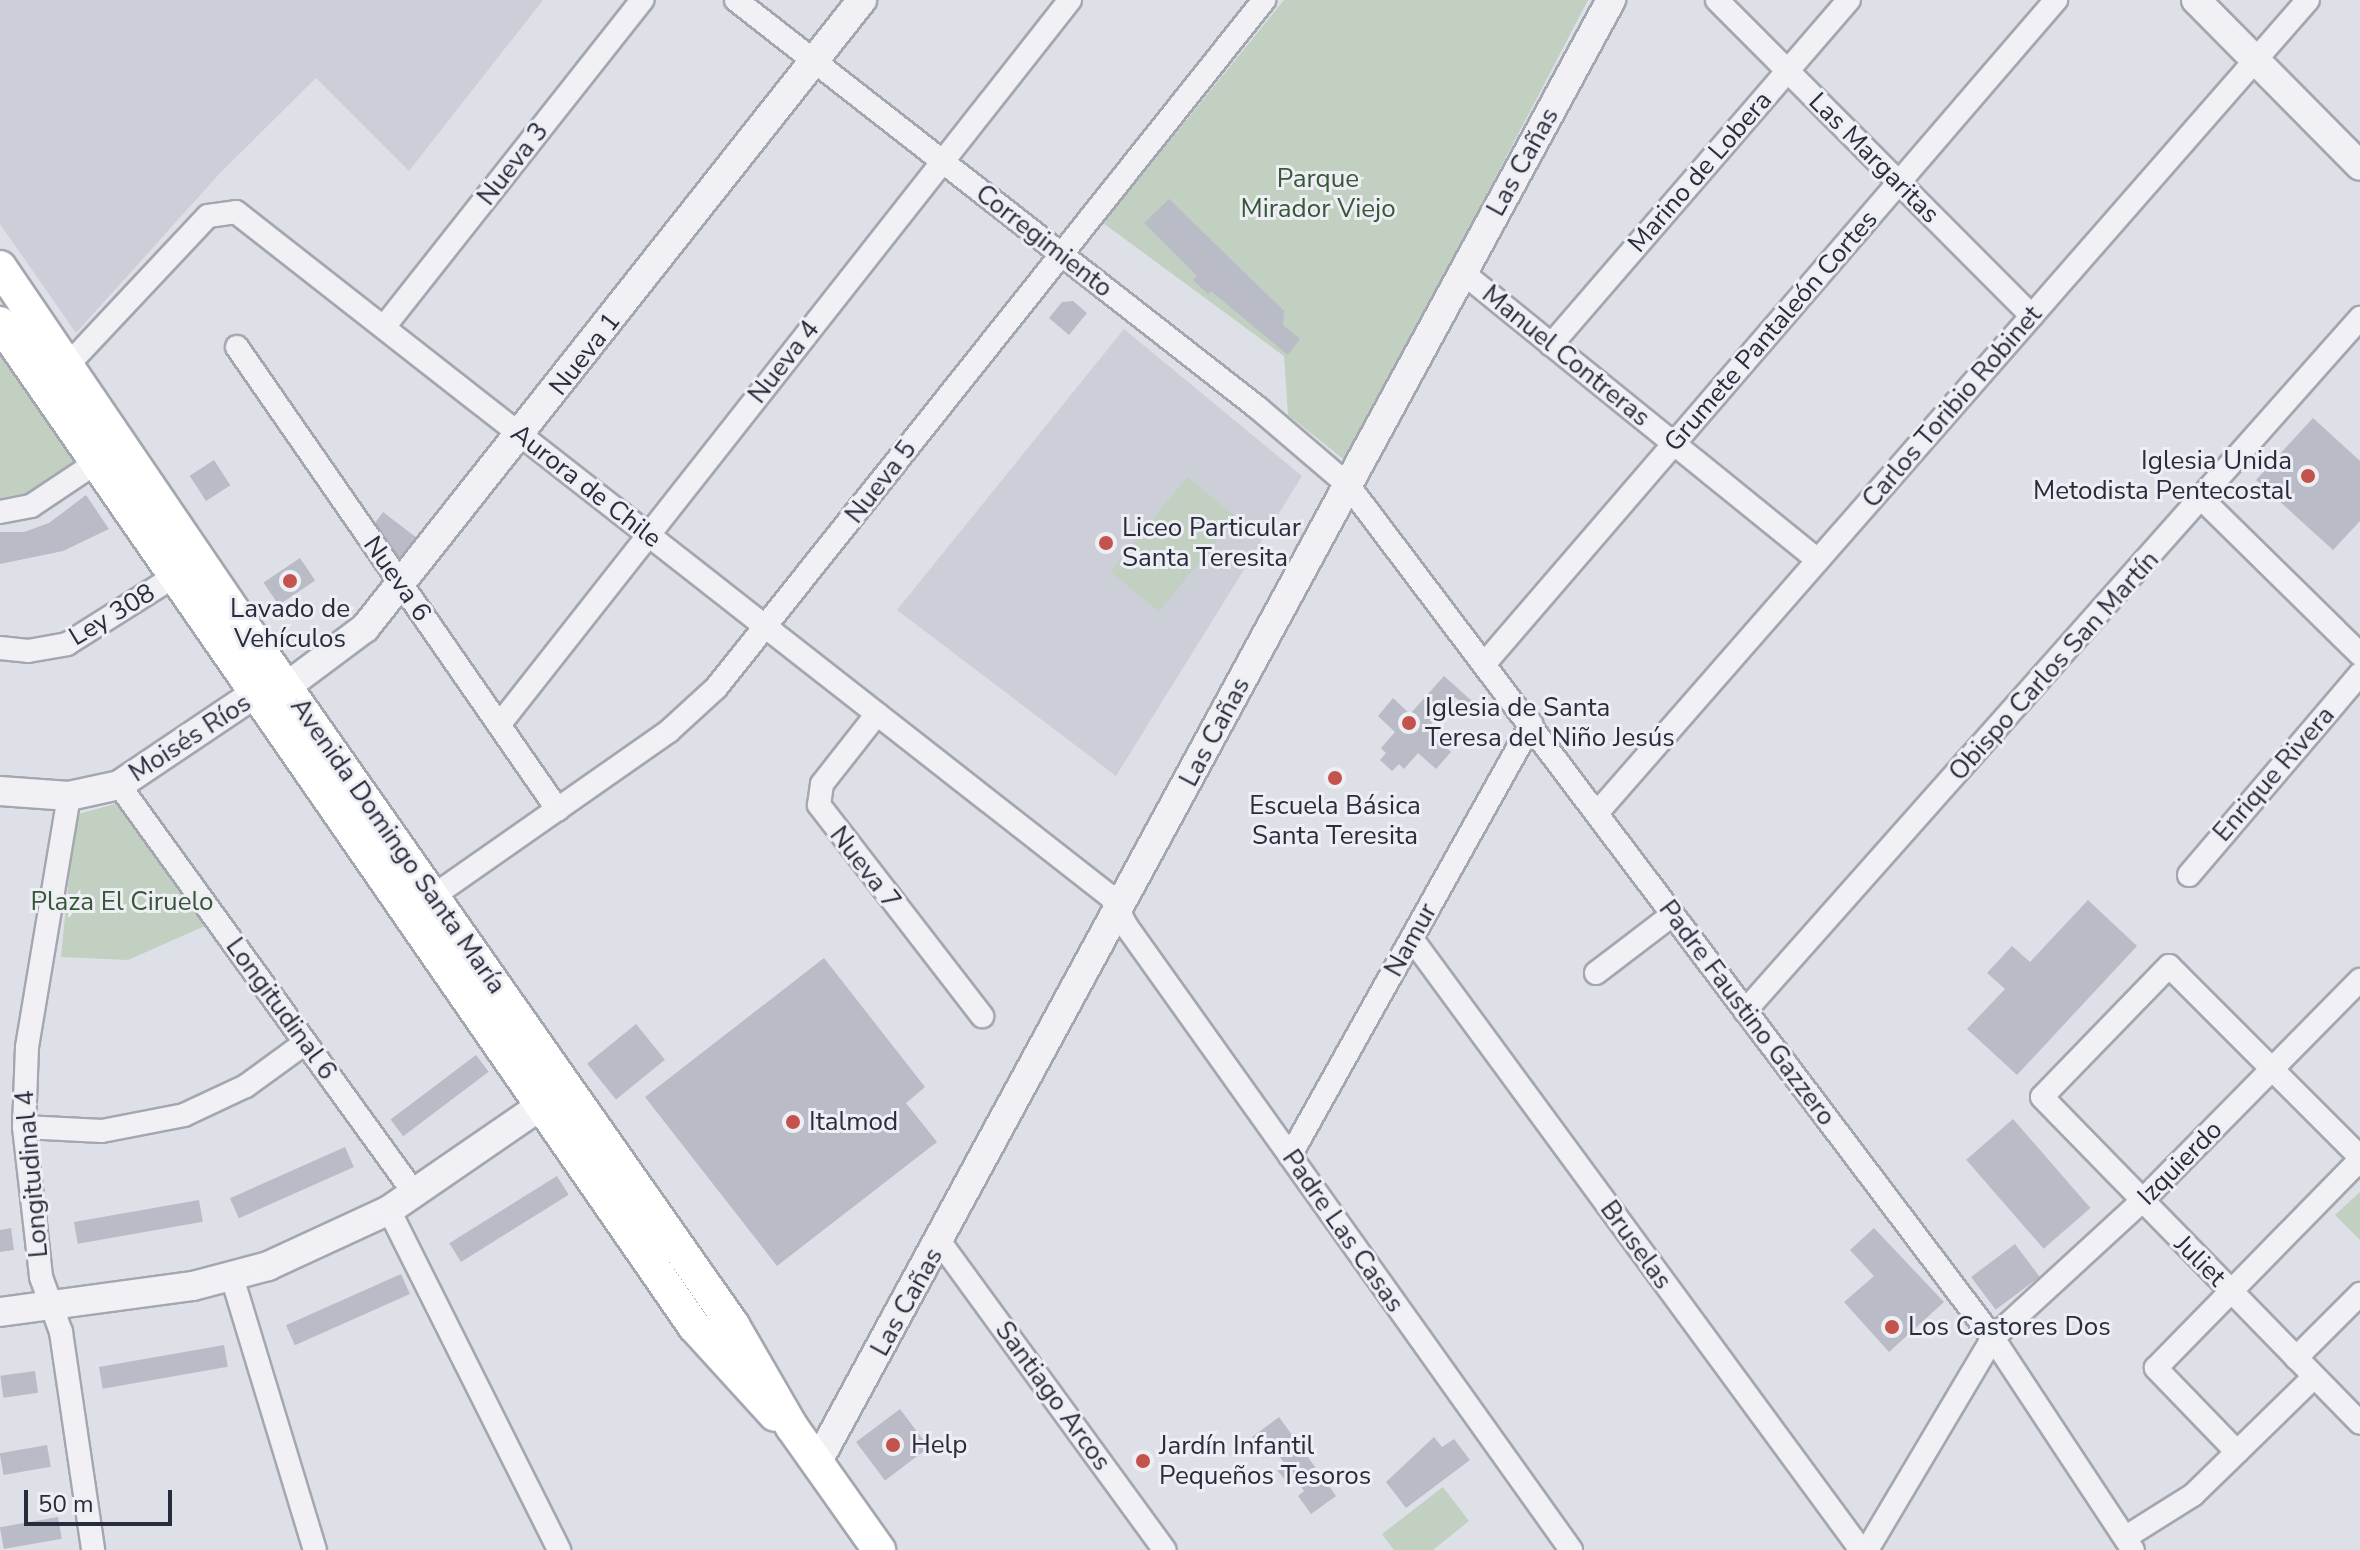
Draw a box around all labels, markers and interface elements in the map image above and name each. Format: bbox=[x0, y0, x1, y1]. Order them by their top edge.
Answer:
street label: Marino de Lobera bbox=[1622, 85, 1778, 259]
street label: Las Margaritas bbox=[1802, 86, 1946, 230]
street label: Las Cañas bbox=[1481, 102, 1565, 222]
street label: Nueva 3 bbox=[471, 116, 555, 212]
park label: Parque Mirador Viejo bbox=[1240, 163, 1396, 224]
street label: Corregimiento bbox=[969, 178, 1119, 304]
street label: Grumete Pantaleón Cortes bbox=[1658, 204, 1884, 458]
street label: Manuel Contreras bbox=[1476, 279, 1656, 433]
street label: Carlos Toribio Robinet bbox=[1856, 300, 2048, 514]
street label: Nueva 1 bbox=[543, 306, 627, 402]
street label: Nueva 4 bbox=[742, 314, 826, 410]
street label: Aurora de Chile bbox=[505, 418, 667, 554]
street label: Nueva 5 bbox=[839, 434, 923, 530]
place label: Iglesia Unida Metodista Pentecostal bbox=[2033, 445, 2292, 506]
marker: Iglesia Unida Metodista Pentecostal bbox=[2299, 467, 2317, 485]
place label: Liceo Particular Santa Teresita bbox=[1122, 512, 1301, 574]
street label: Nueva 6 bbox=[356, 530, 438, 628]
marker: Liceo Particular Santa Teresita bbox=[1097, 534, 1115, 552]
street label: Obispo Carlos San Martín bbox=[1943, 545, 2165, 787]
marker: Lavado de Vehículos bbox=[281, 572, 299, 590]
street label: Ley 308 bbox=[63, 577, 161, 653]
place label: Lavado de Vehículos bbox=[230, 593, 350, 654]
street label: Las Cañas bbox=[1173, 672, 1257, 792]
street label: Moisés Ríos bbox=[123, 687, 257, 789]
street label: Avenida Domingo Santa María bbox=[284, 692, 512, 1000]
place label: Iglesia de Santa Teresa del Niño Jesús bbox=[1425, 692, 1675, 754]
street label: Enrique Rivera bbox=[2207, 700, 2341, 848]
marker: Iglesia de Santa Teresa del Niño Jesús bbox=[1400, 714, 1418, 732]
marker: Escuela Básica Santa Teresita bbox=[1326, 769, 1344, 787]
place label: Escuela Básica Santa Teresita bbox=[1249, 790, 1421, 852]
street label: Nueva 7 bbox=[823, 820, 907, 916]
park label: Plaza El Ciruelo bbox=[30, 886, 214, 918]
street label: Padre Faustino Gazzero bbox=[1652, 894, 1842, 1132]
street label: Namur bbox=[1378, 898, 1444, 982]
street label: Longitudinal 6 bbox=[219, 932, 343, 1086]
street label: Longitudinal 4 bbox=[9, 1089, 55, 1259]
place label: Italmod bbox=[809, 1106, 898, 1138]
marker: Italmod bbox=[784, 1113, 802, 1131]
street label: Izquierdo bbox=[2131, 1114, 2229, 1212]
street label: Padre Las Casas bbox=[1275, 1144, 1411, 1318]
street label: Bruselas bbox=[1593, 1195, 1679, 1295]
street label: Juliet bbox=[2168, 1229, 2232, 1293]
street label: Las Cañas bbox=[865, 1242, 949, 1362]
place label: Los Castores Dos bbox=[1908, 1311, 2111, 1343]
street label: Santiago Arcos bbox=[988, 1315, 1118, 1477]
marker: Los Castores Dos bbox=[1883, 1318, 1901, 1336]
place label: Help bbox=[911, 1429, 967, 1461]
place label: Jardín Infantil Pequeños Tesoros bbox=[1159, 1430, 1371, 1492]
marker: Help bbox=[882, 1434, 904, 1456]
marker: Jardín Infantil Pequeños Tesoros bbox=[1134, 1452, 1152, 1470]
scale bar bbox=[28, 1474, 176, 1524]
text: 50 m bbox=[38, 1488, 94, 1520]

